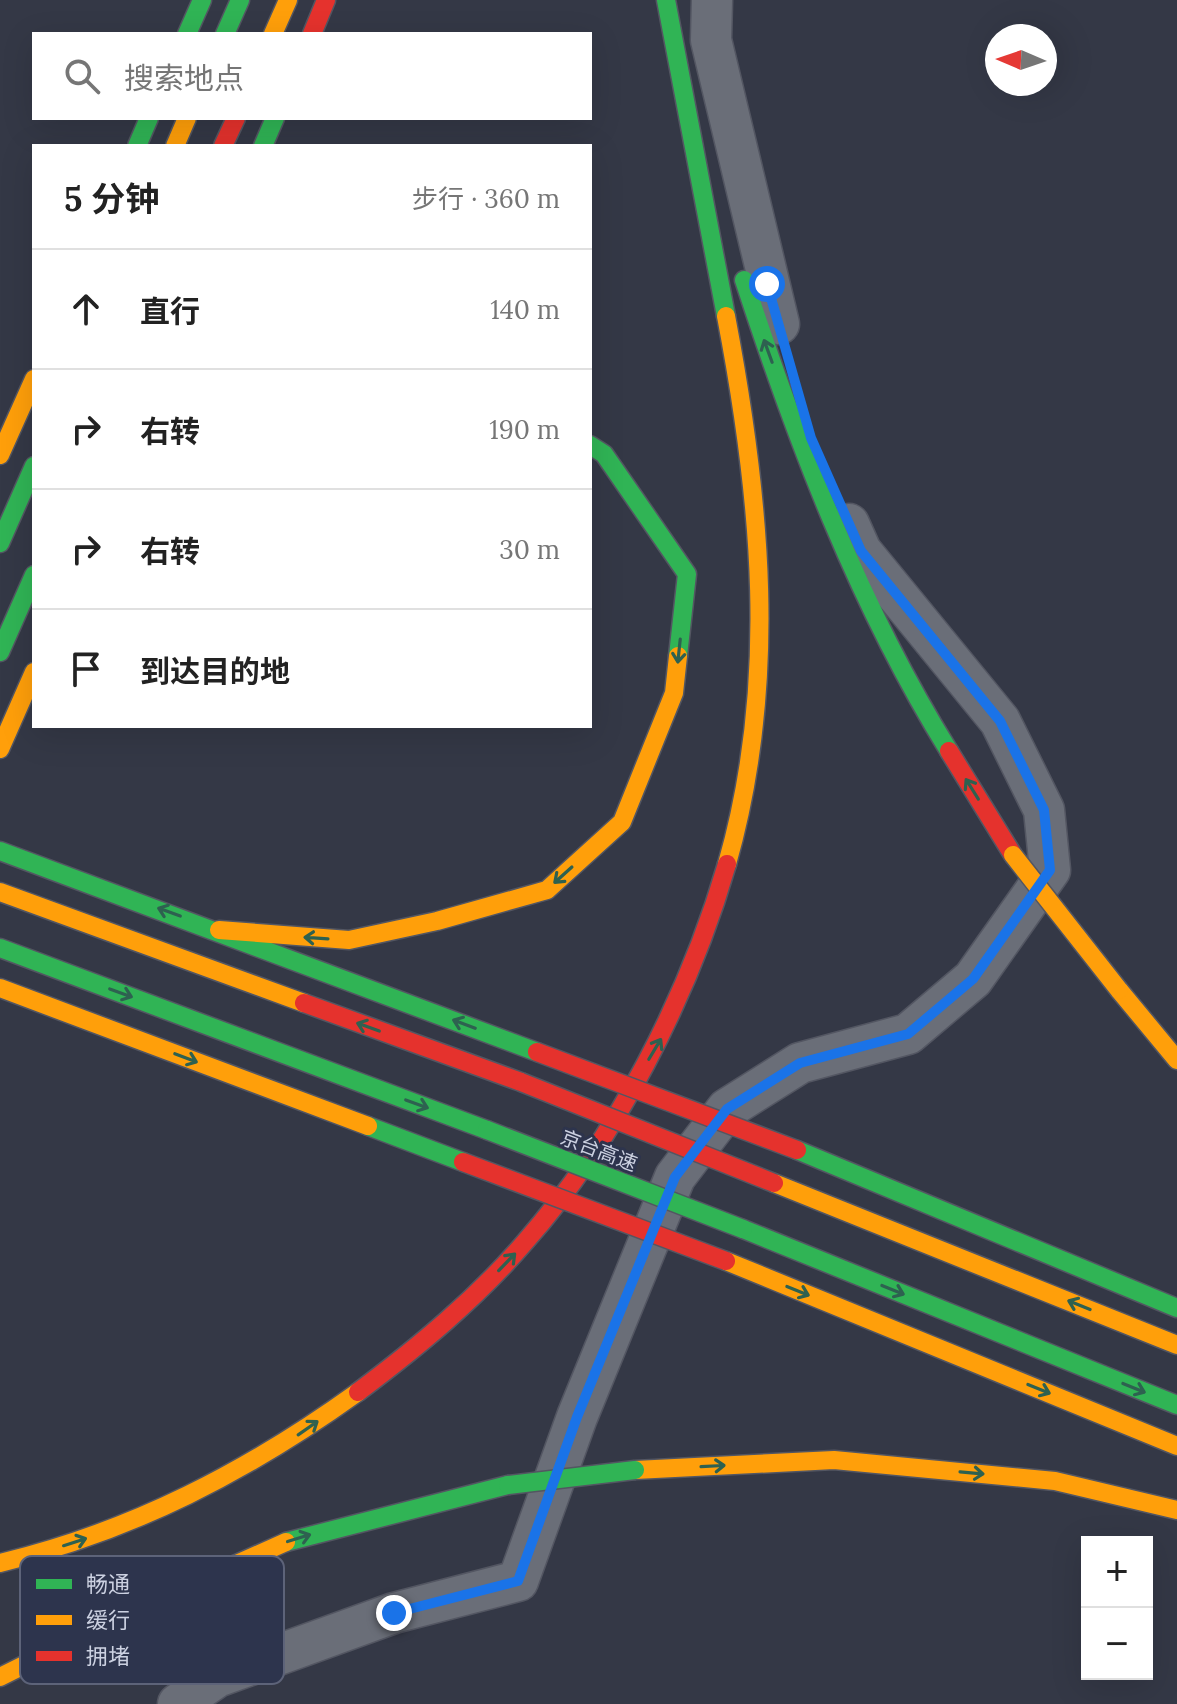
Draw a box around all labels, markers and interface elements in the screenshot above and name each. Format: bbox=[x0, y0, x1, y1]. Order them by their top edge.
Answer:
north arrow bbox=[985, 24, 1057, 96]
search box bbox=[32, 32, 592, 120]
icon: search bbox=[60, 54, 104, 98]
text: 搜索地点 bbox=[124, 59, 244, 97]
text: 5 分钟 bbox=[64, 177, 159, 220]
text: 步行 · 360 m bbox=[412, 182, 560, 215]
route start bbox=[749, 266, 785, 302]
icon: ahead bbox=[64, 287, 108, 331]
text: 直行 bbox=[140, 292, 200, 330]
text: 140 m bbox=[490, 293, 560, 326]
one-way arrow bbox=[760, 340, 774, 364]
icon: right bbox=[64, 407, 108, 451]
text: 右转 bbox=[140, 412, 200, 450]
text: 190 m bbox=[489, 413, 560, 446]
icon: right bbox=[64, 527, 108, 571]
text: 右转 bbox=[140, 532, 200, 570]
text: 30 m bbox=[499, 533, 560, 566]
one-way arrow bbox=[671, 637, 686, 664]
icon: arrive bbox=[64, 647, 108, 691]
text: 到达目的地 bbox=[140, 652, 290, 690]
one-way arrow bbox=[964, 778, 980, 801]
one-way arrow bbox=[554, 865, 574, 883]
one-way arrow bbox=[157, 904, 181, 918]
one-way arrow bbox=[303, 930, 330, 945]
one-way arrow bbox=[108, 987, 133, 1001]
one-way arrow bbox=[452, 1016, 477, 1030]
one-way arrow bbox=[357, 1019, 381, 1033]
one-way arrow bbox=[647, 1038, 663, 1061]
one-way arrow bbox=[173, 1052, 198, 1066]
one-way arrow bbox=[404, 1098, 429, 1112]
street label: 京台高速 bbox=[557, 1124, 641, 1176]
one-way arrow bbox=[497, 1252, 516, 1272]
one-way arrow bbox=[785, 1284, 810, 1299]
one-way arrow bbox=[880, 1284, 905, 1298]
one-way arrow bbox=[1067, 1297, 1092, 1311]
one-way arrow bbox=[1121, 1381, 1146, 1396]
one-way arrow bbox=[1026, 1383, 1051, 1397]
one-way arrow bbox=[296, 1420, 318, 1437]
one-way arrow bbox=[699, 1459, 726, 1474]
one-way arrow bbox=[958, 1466, 985, 1481]
one-way arrow bbox=[286, 1530, 311, 1544]
one-way arrow bbox=[62, 1533, 87, 1548]
map controls bbox=[1081, 1536, 1153, 1680]
button: + bbox=[1081, 1536, 1153, 1608]
legend bbox=[20, 1556, 284, 1684]
text: 畅通 bbox=[86, 1570, 130, 1598]
route end bbox=[376, 1595, 412, 1631]
text: 缓行 bbox=[86, 1606, 130, 1634]
button: − bbox=[1081, 1608, 1153, 1680]
text: 拥堵 bbox=[86, 1642, 130, 1670]

